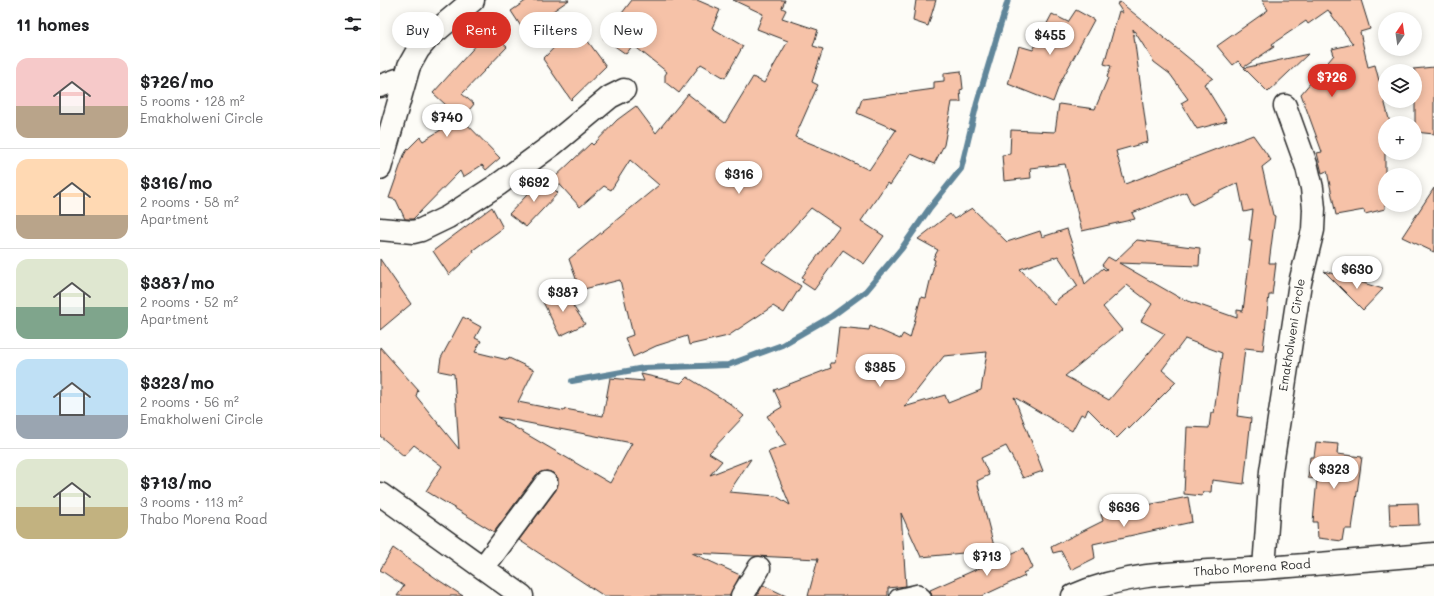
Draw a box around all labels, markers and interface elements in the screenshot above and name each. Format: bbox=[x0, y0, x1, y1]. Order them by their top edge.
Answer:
chip: Buy bbox=[392, 12, 444, 48]
chip: Rent bbox=[452, 12, 511, 48]
chip: Filters bbox=[519, 12, 592, 48]
chip: New bbox=[600, 12, 657, 48]
north arrow bbox=[1378, 12, 1422, 56]
map controls bbox=[1378, 12, 1422, 212]
text: 11 homes bbox=[16, 13, 90, 35]
icon: filters bbox=[342, 13, 364, 35]
pin: $455 bbox=[1026, 22, 1074, 56]
text: $455 bbox=[1034, 26, 1066, 43]
pin: $726 bbox=[1308, 64, 1356, 98]
button: layers bbox=[1378, 64, 1422, 108]
text: $726 bbox=[1317, 68, 1347, 85]
text: $726/mo bbox=[140, 70, 214, 92]
icon: home bbox=[48, 74, 96, 122]
text: 5 rooms · 128 m² bbox=[140, 92, 245, 109]
pin: $740 bbox=[423, 104, 471, 138]
text: $740 bbox=[431, 108, 463, 125]
text: Emakholweni Circle bbox=[140, 109, 263, 126]
button: + bbox=[1378, 116, 1422, 160]
pin: $316 bbox=[715, 161, 763, 195]
text: $316 bbox=[724, 165, 754, 182]
button: − bbox=[1378, 168, 1422, 212]
pin: $692 bbox=[510, 169, 558, 203]
text: $316/mo bbox=[140, 171, 212, 193]
text: $692 bbox=[519, 173, 549, 190]
icon: home bbox=[48, 175, 96, 223]
text: 2 rooms · 58 m² bbox=[140, 193, 239, 210]
text: Apartment bbox=[140, 210, 209, 227]
pin: $630 bbox=[1333, 256, 1381, 290]
text: $630 bbox=[1341, 260, 1373, 277]
text: $387/mo bbox=[140, 271, 214, 293]
icon: home bbox=[48, 275, 96, 323]
street label: Emakholweni Circle bbox=[1274, 277, 1308, 392]
pin: $387 bbox=[539, 279, 587, 313]
text: $387 bbox=[547, 283, 579, 300]
text: 2 rooms · 52 m² bbox=[140, 293, 238, 310]
text: Apartment bbox=[140, 310, 209, 327]
pin: $385 bbox=[856, 354, 904, 388]
text: $385 bbox=[864, 358, 896, 375]
text: $323/mo bbox=[140, 371, 214, 393]
icon: home bbox=[48, 375, 96, 423]
text: 2 rooms · 56 m² bbox=[140, 393, 239, 410]
text: Emakholweni Circle bbox=[140, 410, 263, 427]
pin: $323 bbox=[1310, 456, 1358, 490]
text: $323 bbox=[1319, 460, 1349, 477]
text: $713/mo bbox=[140, 471, 211, 493]
icon: home bbox=[48, 475, 96, 523]
text: 3 rooms · 113 m² bbox=[140, 493, 243, 510]
pin: $636 bbox=[1100, 494, 1148, 528]
text: $636 bbox=[1108, 498, 1140, 515]
text: Thabo Morena Road bbox=[140, 510, 267, 527]
pin: $713 bbox=[963, 543, 1011, 577]
text: $713 bbox=[973, 547, 1001, 564]
street label: Thabo Morena Road bbox=[1193, 555, 1311, 579]

